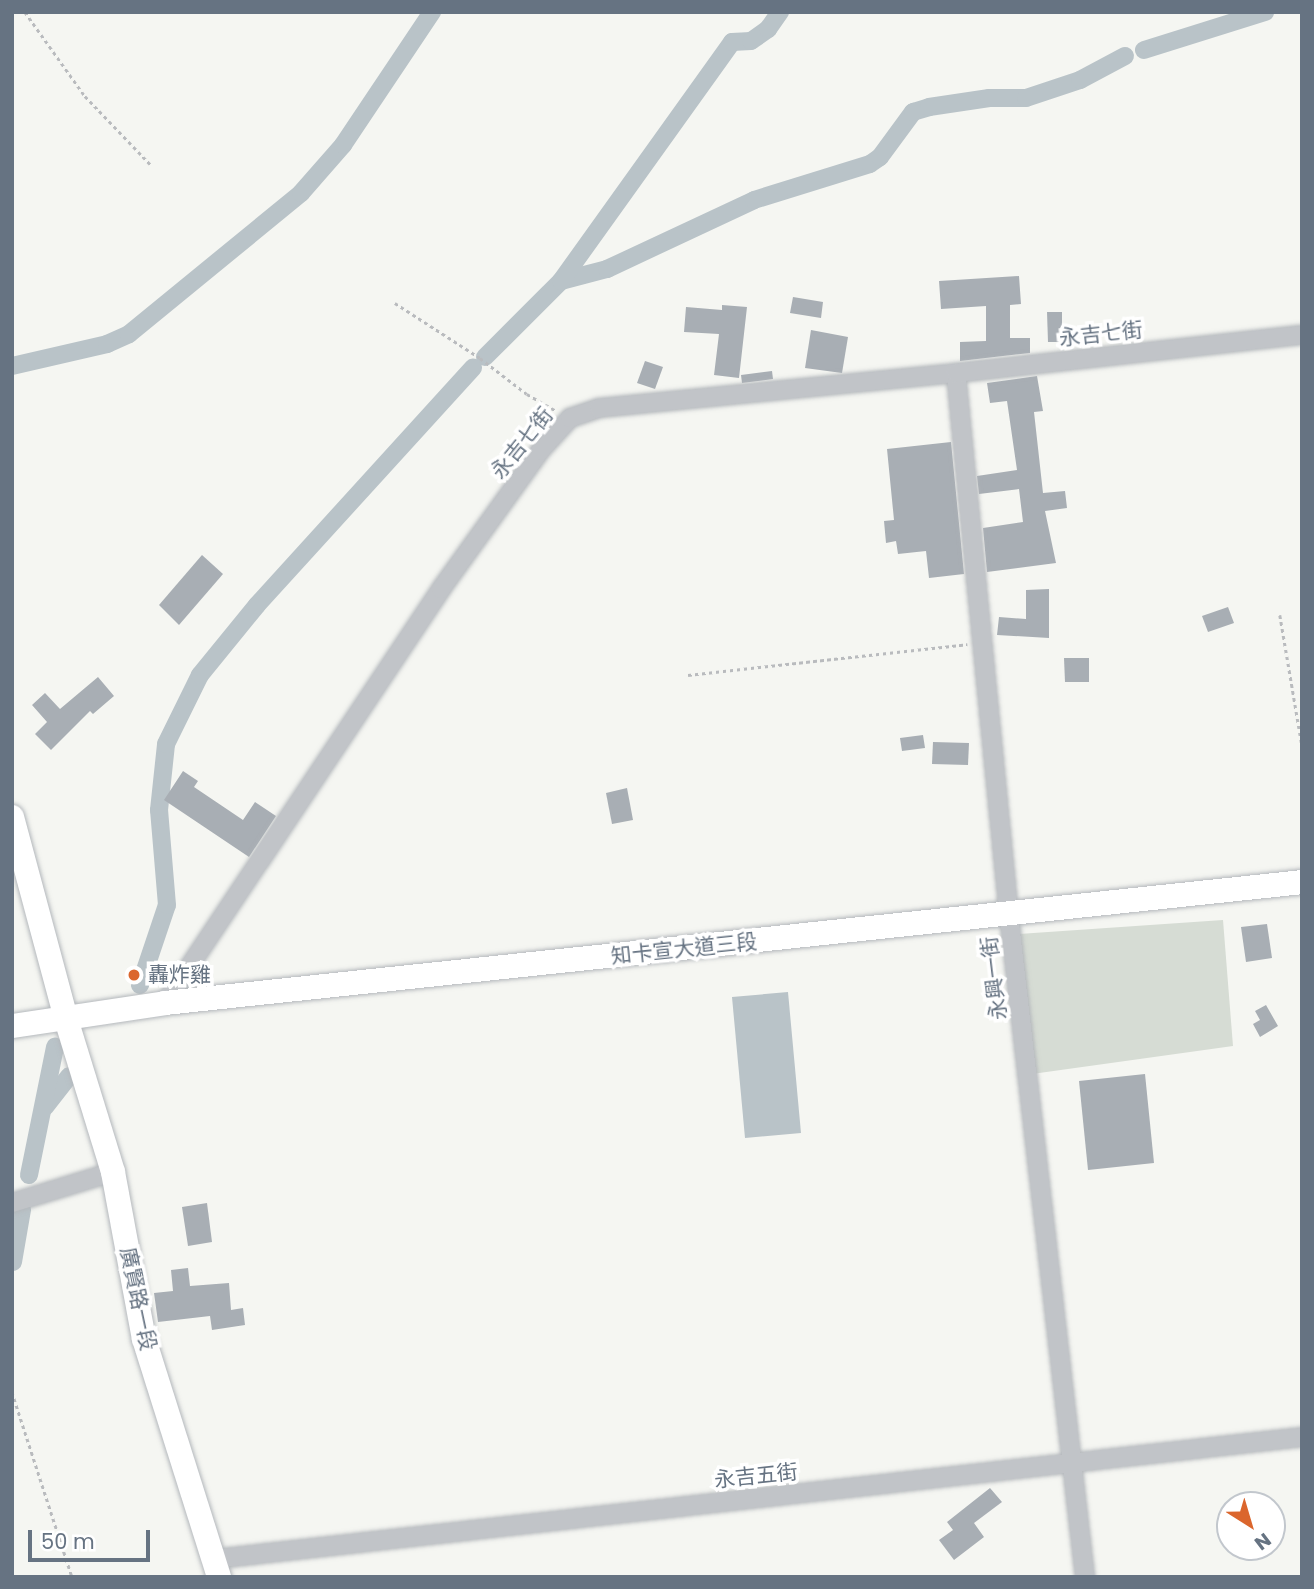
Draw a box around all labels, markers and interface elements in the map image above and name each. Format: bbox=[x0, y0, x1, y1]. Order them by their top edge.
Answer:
street label: 永吉七街 bbox=[1058, 317, 1144, 351]
street label: 永吉七街 bbox=[486, 402, 558, 484]
street label: 知卡宣大道三段 bbox=[610, 929, 758, 969]
street label: 永興一街 bbox=[976, 935, 1012, 1021]
place label: 轟炸雞 bbox=[148, 962, 211, 988]
marker: 轟炸雞 bbox=[126, 967, 142, 983]
street label: 廣賢路一段 bbox=[115, 1245, 161, 1353]
street label: 永吉五街 bbox=[713, 1459, 799, 1493]
north arrow bbox=[1216, 1491, 1286, 1561]
scale bar bbox=[32, 1516, 154, 1560]
text: N bbox=[1249, 1526, 1277, 1557]
text: 50 m bbox=[41, 1527, 95, 1556]

